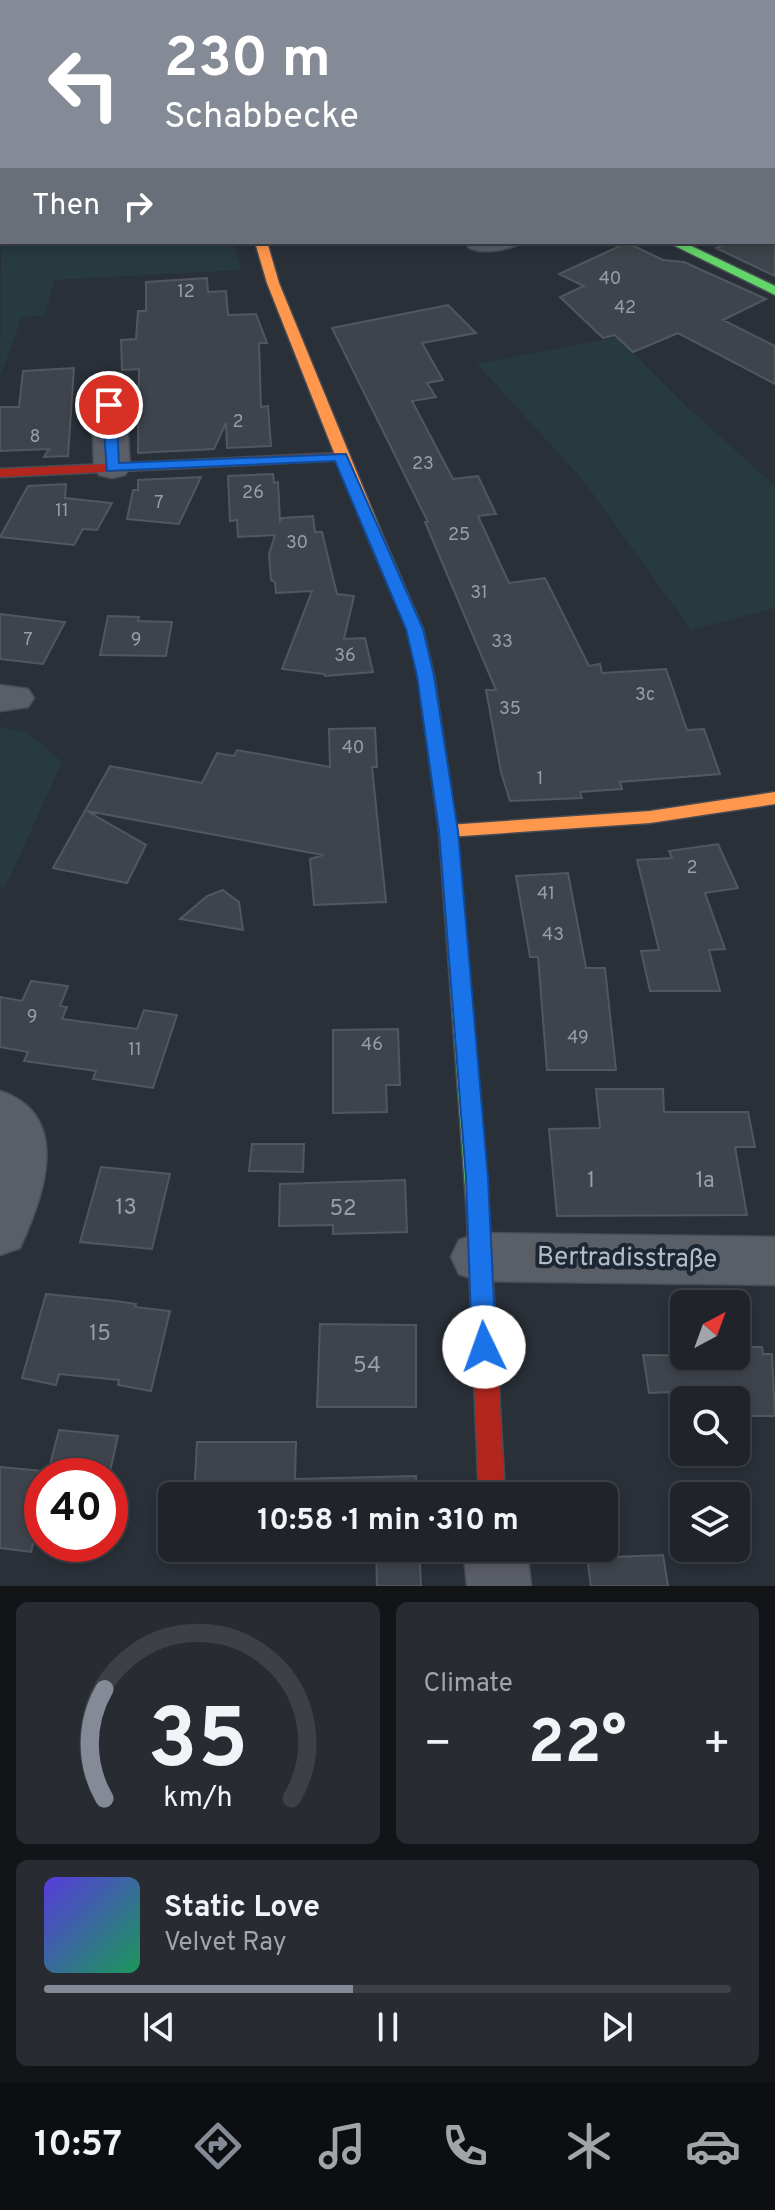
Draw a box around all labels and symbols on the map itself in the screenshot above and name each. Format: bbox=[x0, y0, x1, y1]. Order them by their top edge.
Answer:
house number: 40 bbox=[599, 268, 621, 291]
house number: 12 bbox=[177, 281, 195, 304]
house number: 42 bbox=[614, 297, 636, 320]
pin bbox=[75, 371, 143, 439]
house number: 2 bbox=[232, 411, 244, 434]
house number: 8 bbox=[30, 426, 41, 449]
house number: 23 bbox=[412, 453, 434, 476]
house number: 26 bbox=[242, 482, 264, 505]
house number: 7 bbox=[154, 492, 164, 515]
house number: 11 bbox=[55, 500, 69, 523]
house number: 25 bbox=[448, 524, 470, 547]
house number: 30 bbox=[286, 532, 308, 555]
house number: 31 bbox=[470, 582, 488, 605]
house number: 7 bbox=[23, 629, 33, 652]
house number: 9 bbox=[131, 629, 141, 652]
house number: 33 bbox=[491, 631, 513, 654]
house number: 36 bbox=[334, 645, 356, 668]
house number: 3c bbox=[635, 684, 655, 707]
house number: 35 bbox=[499, 698, 521, 721]
house number: 40 bbox=[342, 737, 364, 760]
house number: 1 bbox=[537, 768, 543, 791]
house number: 2 bbox=[686, 857, 698, 880]
house number: 41 bbox=[537, 883, 555, 906]
house number: 43 bbox=[542, 924, 564, 947]
house number: 9 bbox=[27, 1006, 37, 1029]
house number: 49 bbox=[567, 1027, 589, 1050]
house number: 46 bbox=[361, 1034, 383, 1057]
house number: 11 bbox=[128, 1039, 142, 1062]
house number: 1 bbox=[587, 1168, 595, 1195]
house number: 1a bbox=[695, 1168, 715, 1195]
house number: 13 bbox=[115, 1195, 137, 1222]
house number: 52 bbox=[329, 1196, 357, 1223]
street label: Bertradisstraße bbox=[537, 1241, 717, 1277]
north arrow bbox=[670, 1290, 750, 1370]
position arrow bbox=[442, 1305, 526, 1389]
house number: 15 bbox=[89, 1321, 111, 1348]
house number: 54 bbox=[353, 1353, 381, 1380]
speed limit sign: 40 bbox=[24, 1458, 128, 1562]

